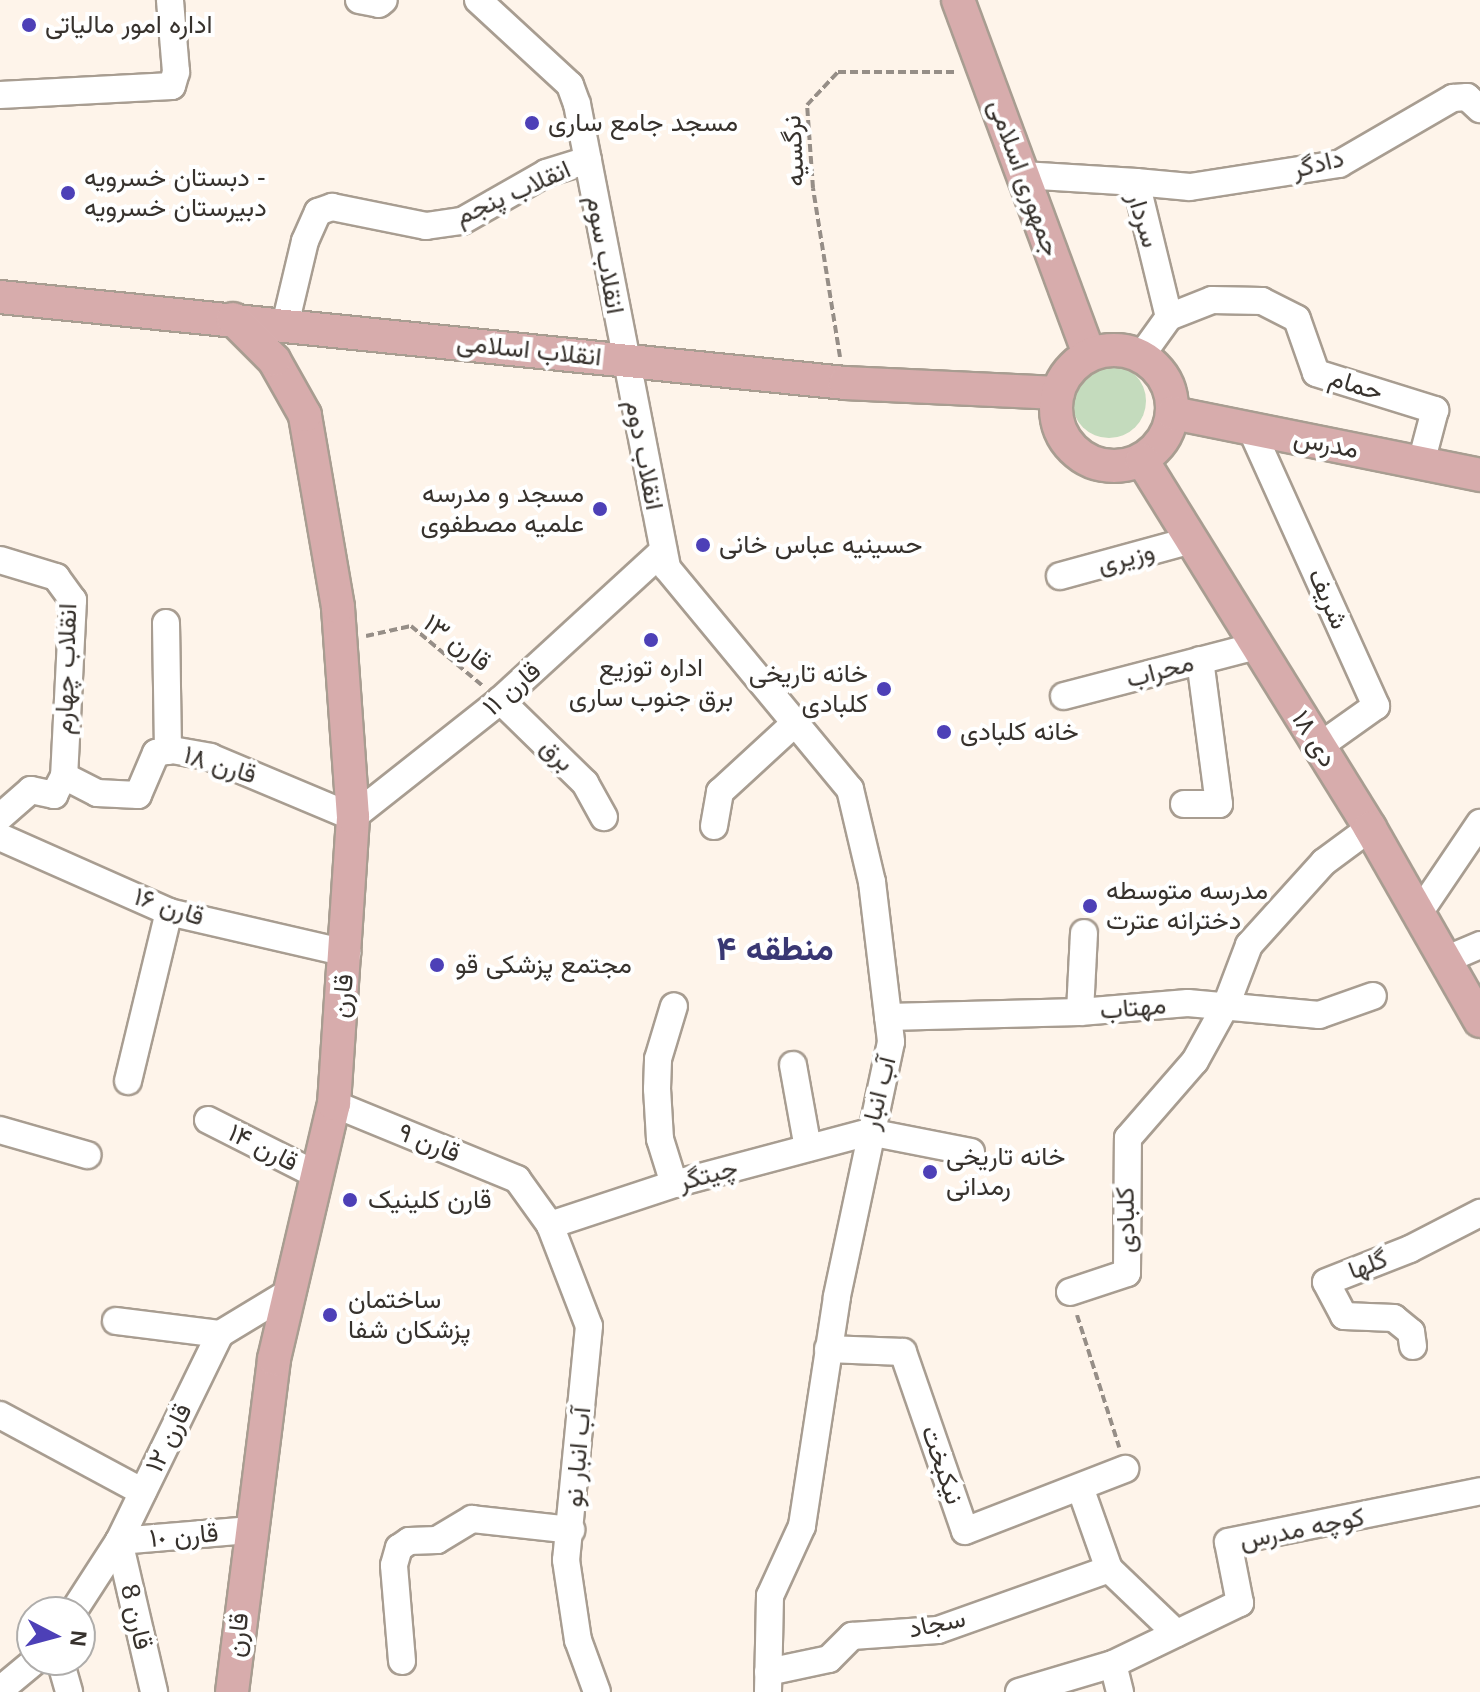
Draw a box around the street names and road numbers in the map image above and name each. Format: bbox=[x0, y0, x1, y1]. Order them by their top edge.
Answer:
street label: جمهوری اسلامی bbox=[981, 95, 1067, 261]
street label: نرگسیه bbox=[777, 115, 811, 187]
street label: دادگر bbox=[1289, 143, 1347, 185]
street label: انقلاب پنجم bbox=[450, 154, 576, 232]
street label: سردار bbox=[1120, 189, 1166, 251]
street label: انقلاب سوم bbox=[579, 193, 631, 317]
street label: انقلاب اسلامی bbox=[455, 327, 603, 373]
street label: حمام bbox=[1325, 362, 1387, 408]
street label: انقلاب دوم bbox=[618, 397, 670, 513]
street label: مدرس bbox=[1291, 422, 1361, 466]
street label: وزیری bbox=[1094, 535, 1158, 581]
street label: شریف bbox=[1301, 564, 1355, 634]
street label: انقلاب چهارم bbox=[48, 603, 84, 735]
street label: قارن ۱۳ bbox=[417, 608, 497, 678]
street label: محراب bbox=[1123, 647, 1197, 695]
street label: قارن ۱۱ bbox=[477, 655, 547, 723]
street label: ۱۸ دی bbox=[1285, 705, 1343, 773]
street label: برق bbox=[534, 732, 580, 778]
street label: قارن ۱۸ bbox=[180, 739, 260, 791]
street label: قارن ۱۶ bbox=[130, 881, 208, 933]
street label: قارن bbox=[326, 973, 360, 1019]
street label: مهتاب bbox=[1099, 990, 1167, 1026]
street label: آب انبار bbox=[855, 1053, 903, 1133]
street label: قارن ۱۴ bbox=[223, 1117, 303, 1179]
street label: قارن ٩ bbox=[393, 1117, 465, 1169]
street label: چیتگر bbox=[675, 1152, 741, 1198]
street label: کلبادی bbox=[1110, 1187, 1142, 1253]
street label: گلها bbox=[1344, 1243, 1392, 1287]
street label: قارن ۱۲ bbox=[139, 1398, 199, 1478]
street label: آب انبار نو bbox=[558, 1406, 598, 1508]
street label: نیکبخت bbox=[914, 1422, 970, 1508]
street label: کوچه مدرس bbox=[1237, 1502, 1367, 1556]
street label: قارن ١٠ bbox=[148, 1517, 220, 1555]
street label: قارن 8 bbox=[113, 1581, 159, 1653]
street label: سجاد bbox=[906, 1603, 968, 1645]
street label: قارن bbox=[220, 1611, 256, 1659]

